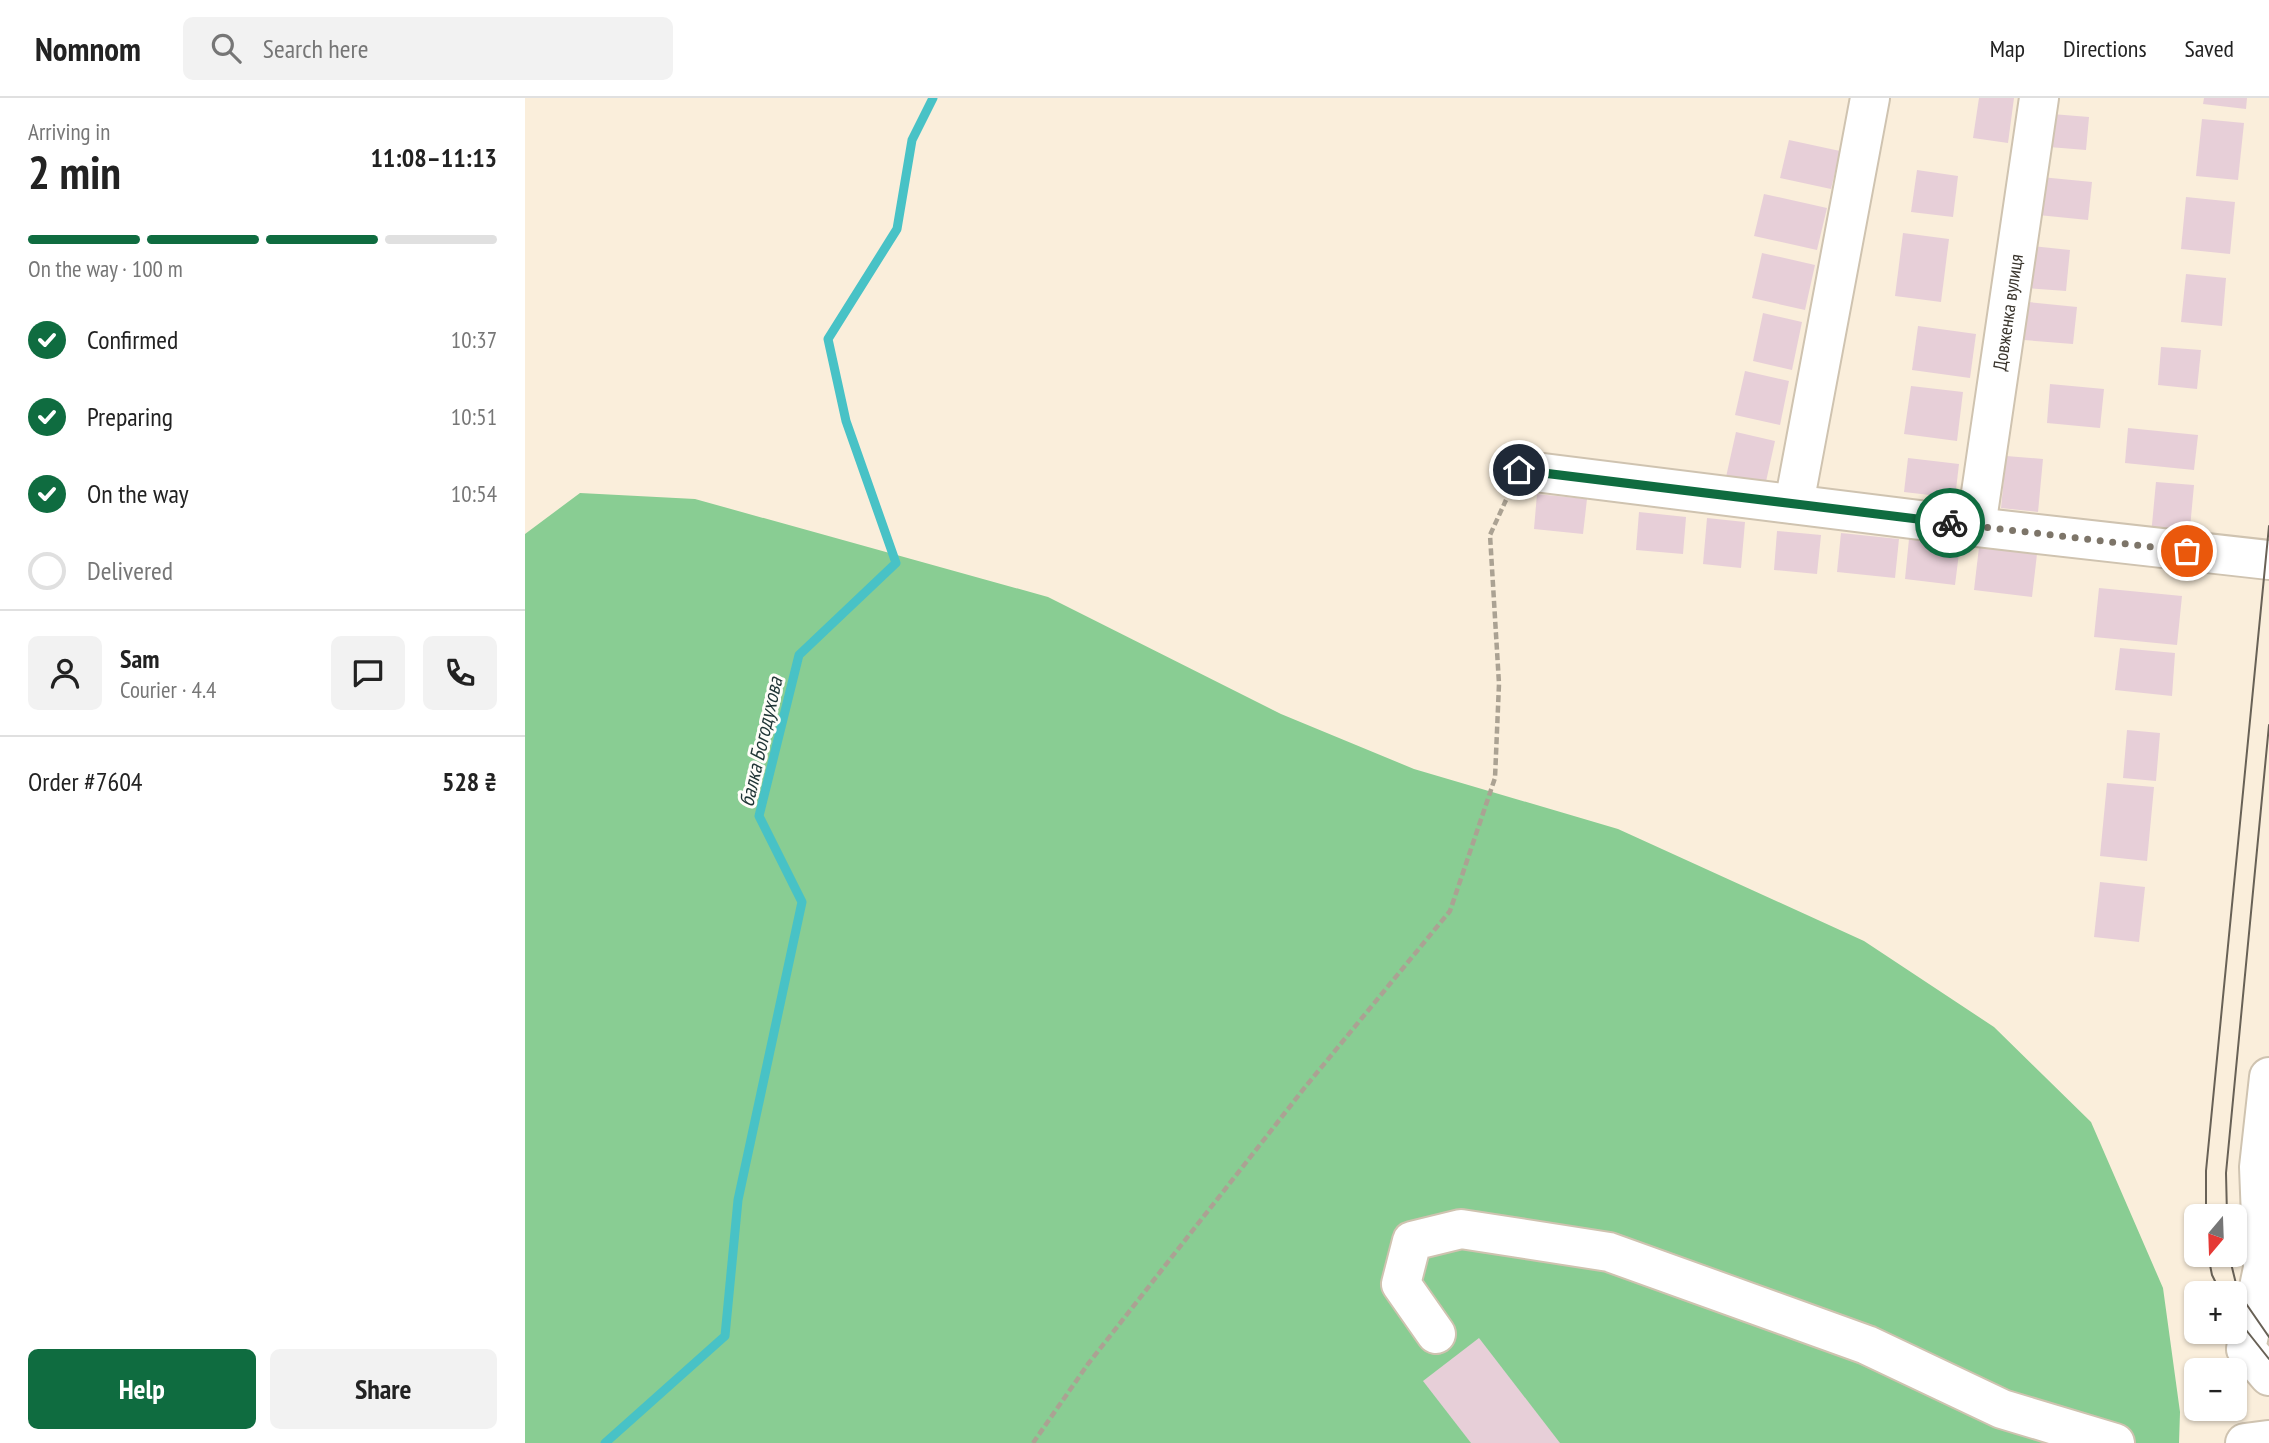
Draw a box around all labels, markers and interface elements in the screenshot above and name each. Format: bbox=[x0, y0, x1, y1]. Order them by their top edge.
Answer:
search box bbox=[183, 17, 673, 80]
text: Nomnom bbox=[35, 27, 141, 70]
icon: search bbox=[207, 29, 245, 67]
text: Search here bbox=[263, 32, 368, 65]
text: Map bbox=[1990, 33, 2025, 64]
text: Directions bbox=[2063, 33, 2147, 64]
text: Saved bbox=[2185, 33, 2234, 64]
text: Arriving in bbox=[28, 117, 110, 146]
text: 11:08–11:13 bbox=[370, 141, 497, 174]
text: 2 min bbox=[28, 142, 121, 202]
street label: Довженка вулиця bbox=[1987, 252, 2028, 372]
text: On the way · 100 m bbox=[28, 254, 183, 283]
icon: check bbox=[28, 321, 66, 359]
text: Confirmed bbox=[87, 323, 178, 356]
text: 10:37 bbox=[451, 325, 497, 354]
icon: check bbox=[28, 398, 66, 436]
text: Preparing bbox=[87, 400, 173, 433]
text: 10:51 bbox=[451, 402, 497, 431]
pin bbox=[1489, 440, 1549, 500]
icon: home bbox=[1500, 451, 1538, 489]
icon: check bbox=[28, 475, 66, 513]
text: On the way bbox=[87, 477, 189, 510]
text: 10:54 bbox=[451, 479, 497, 508]
courier bbox=[1915, 488, 1985, 558]
icon: bike bbox=[1931, 504, 1969, 542]
pin bbox=[2157, 521, 2217, 581]
icon: bag bbox=[2168, 532, 2206, 570]
text: Delivered bbox=[87, 554, 173, 587]
button: person bbox=[28, 636, 102, 710]
button: chat bbox=[331, 636, 405, 710]
button: phone bbox=[423, 636, 497, 710]
text: Sam bbox=[120, 642, 159, 675]
water label: балка Богодухова bbox=[733, 673, 789, 809]
text: Courier · 4.4 bbox=[120, 675, 216, 704]
text: Order #7604 bbox=[28, 765, 143, 798]
text: 528 ₴ bbox=[442, 765, 497, 798]
north arrow bbox=[2184, 1204, 2247, 1267]
map controls bbox=[2184, 1204, 2247, 1421]
button: + bbox=[2184, 1281, 2247, 1344]
button: Help bbox=[28, 1349, 256, 1429]
button: Share bbox=[270, 1349, 497, 1429]
button: − bbox=[2184, 1358, 2247, 1421]

